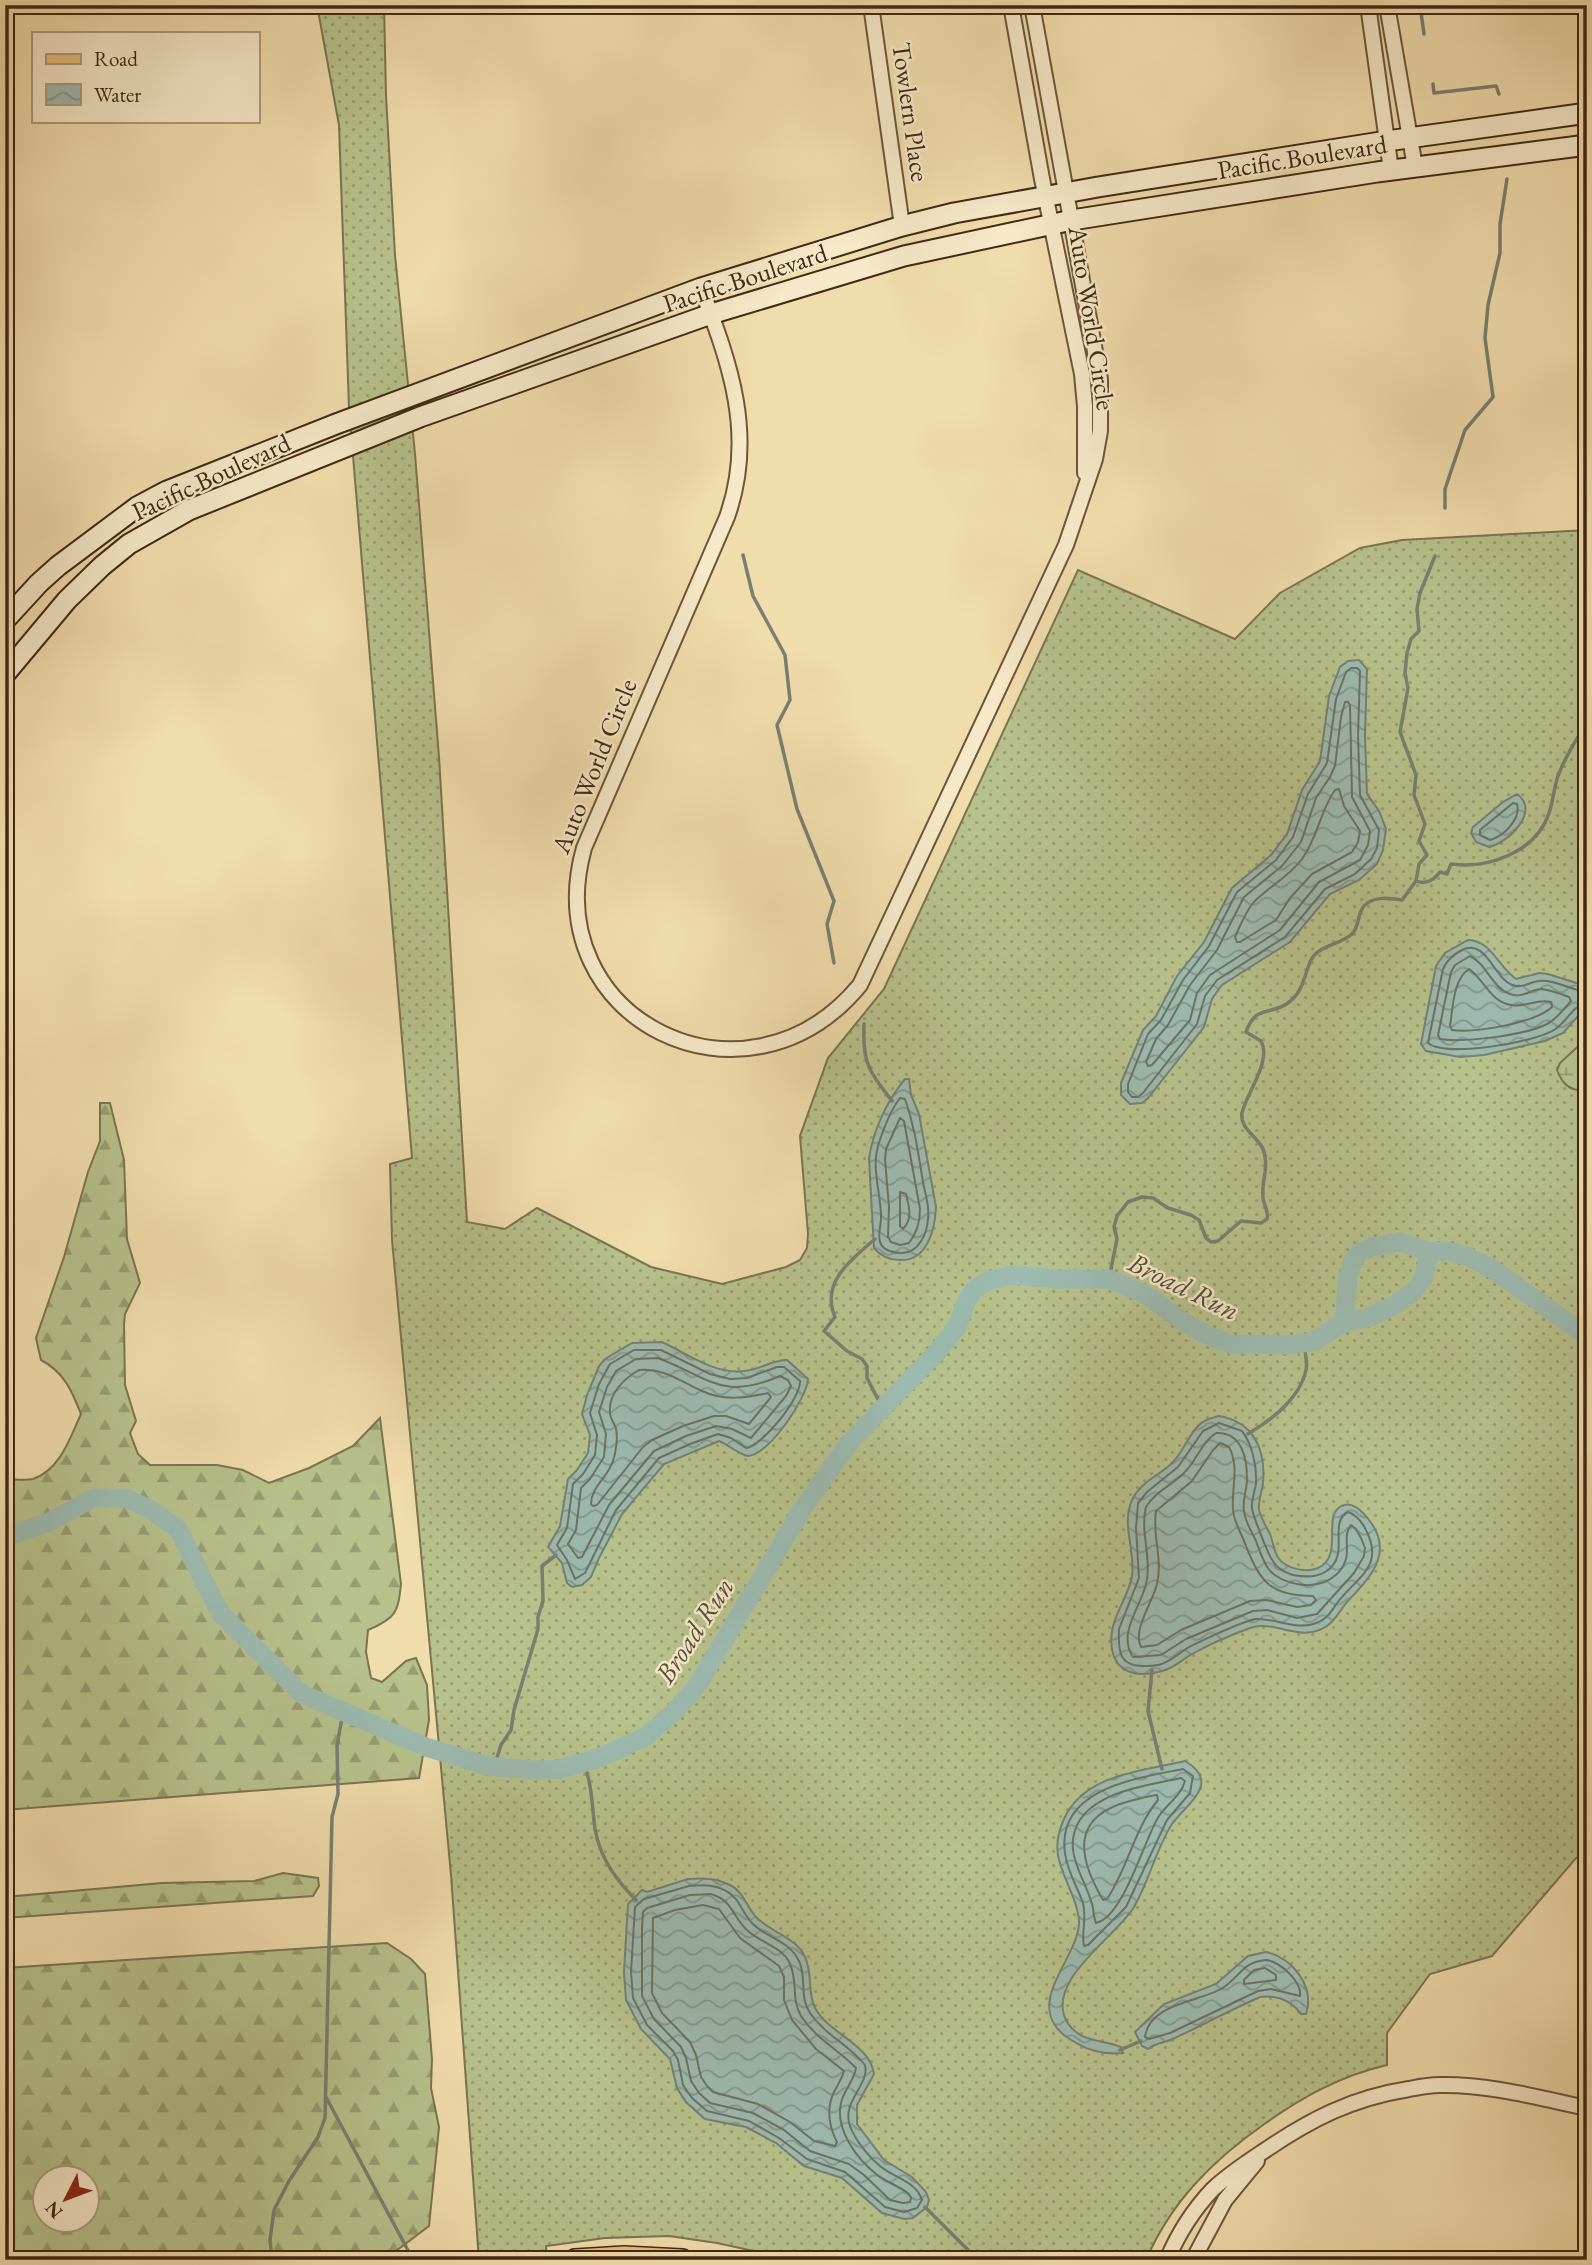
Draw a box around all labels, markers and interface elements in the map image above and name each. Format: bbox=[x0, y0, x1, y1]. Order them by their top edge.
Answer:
legend bbox=[32, 32, 259, 122]
street label: Towlern Place bbox=[884, 40, 938, 184]
text: Road bbox=[94, 45, 138, 72]
text: Water bbox=[94, 81, 141, 108]
street label: Pacific Boulevard bbox=[1215, 127, 1390, 187]
street label: Auto World Circle bbox=[1061, 223, 1123, 412]
street label: Pacific Boulevard bbox=[658, 235, 832, 321]
street label: Pacific Boulevard bbox=[126, 425, 296, 529]
street label: Auto World Circle bbox=[543, 674, 645, 859]
water label: Broad Run bbox=[1122, 1243, 1245, 1328]
water label: Broad Run bbox=[646, 1570, 741, 1690]
north arrow bbox=[32, 2164, 102, 2234]
text: N bbox=[39, 2195, 68, 2224]

